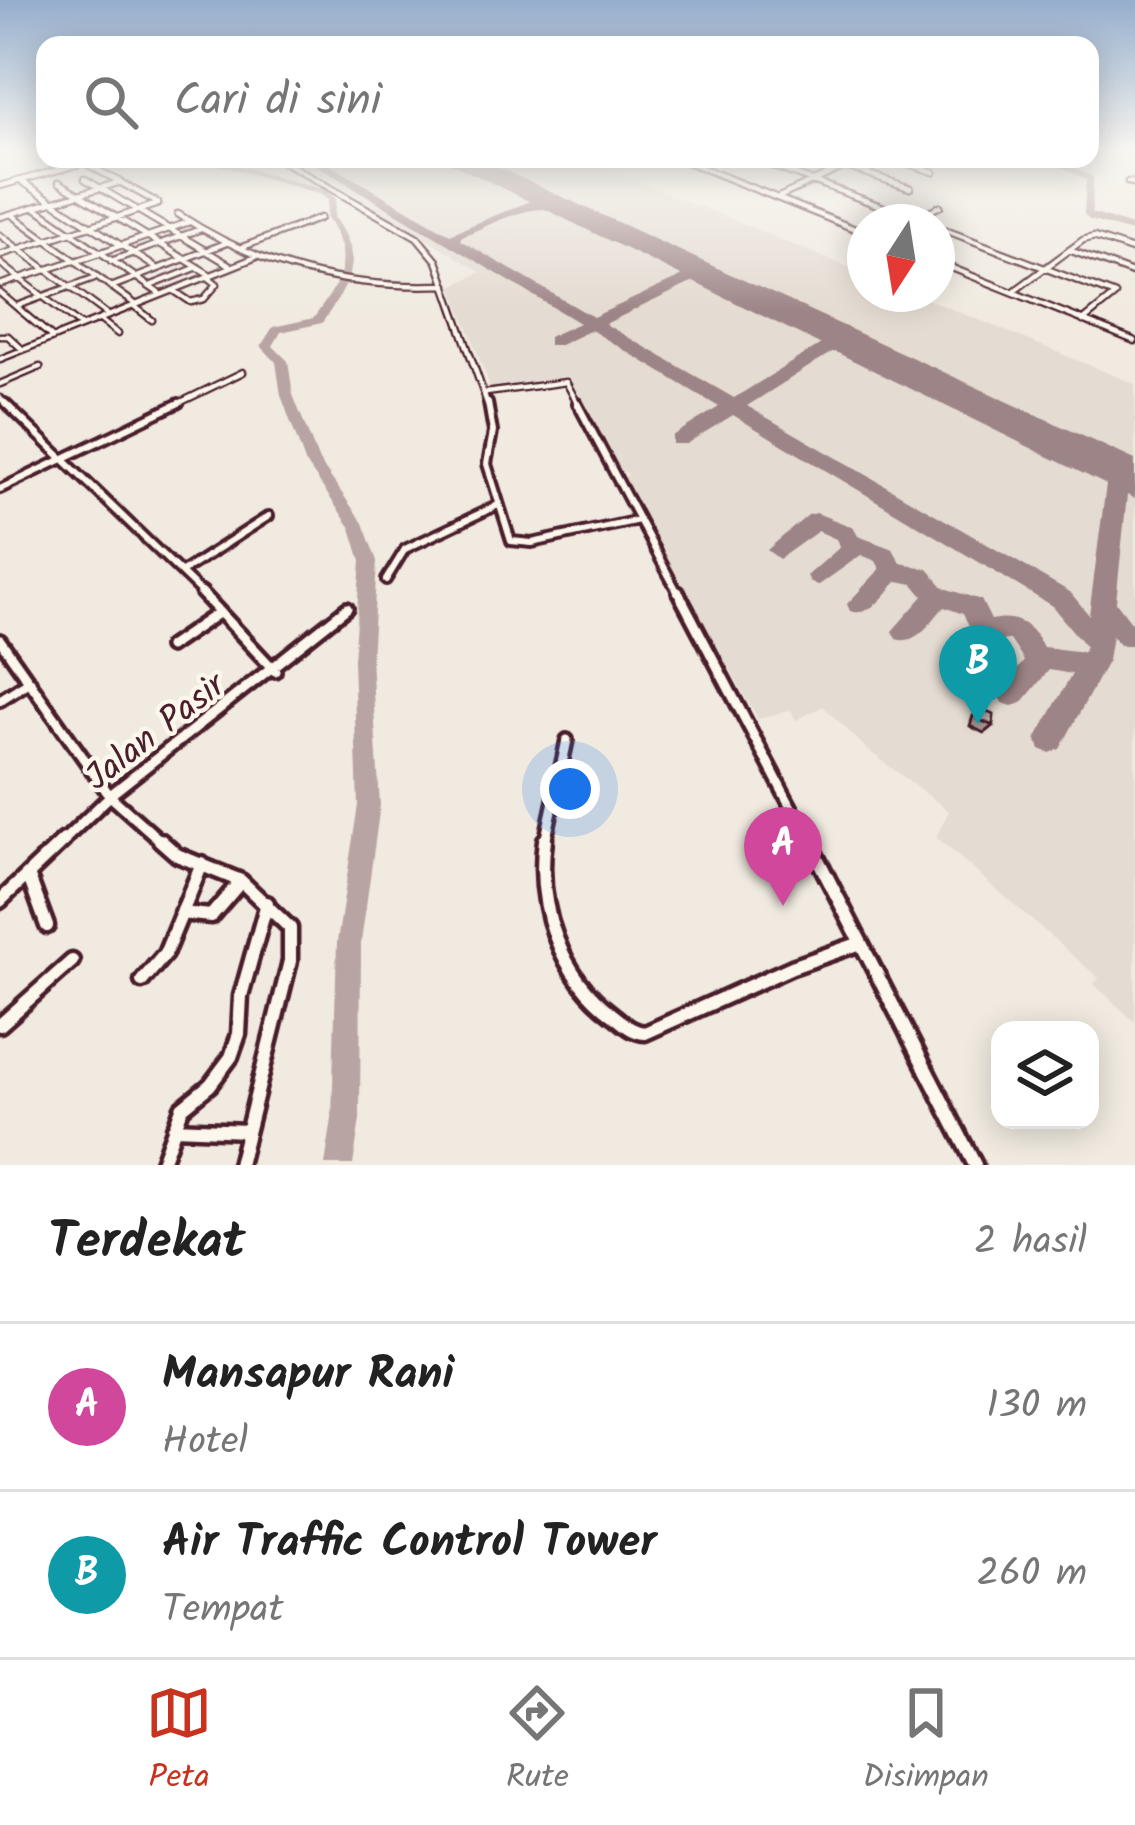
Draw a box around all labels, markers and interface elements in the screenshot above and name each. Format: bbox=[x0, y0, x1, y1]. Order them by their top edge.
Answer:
search box bbox=[36, 36, 1099, 168]
text: Cari di sini bbox=[174, 66, 382, 138]
icon: search bbox=[78, 69, 144, 135]
north arrow bbox=[847, 204, 955, 312]
pin: B bbox=[939, 625, 1017, 724]
street label: Jalan Pasir bbox=[73, 658, 240, 806]
your location bbox=[540, 759, 600, 819]
pin: A bbox=[744, 807, 822, 906]
map controls bbox=[991, 1021, 1099, 1129]
button: layers bbox=[991, 1021, 1099, 1129]
text: Terdekat bbox=[48, 1203, 246, 1284]
text: 2 hasil bbox=[974, 1212, 1087, 1274]
text: Mansapur Rani bbox=[162, 1340, 454, 1412]
text: A bbox=[75, 1376, 99, 1438]
text: 130 m bbox=[986, 1376, 1087, 1438]
text: Hotel bbox=[162, 1412, 248, 1474]
text: Air Traffic Control Tower bbox=[162, 1508, 656, 1580]
text: B bbox=[75, 1544, 99, 1606]
text: 260 m bbox=[976, 1544, 1087, 1606]
text: Tempat bbox=[162, 1580, 284, 1642]
tab: Peta bbox=[146, 1680, 212, 1805]
tab: Rute bbox=[504, 1680, 570, 1805]
tab: Disimpan bbox=[863, 1680, 989, 1805]

